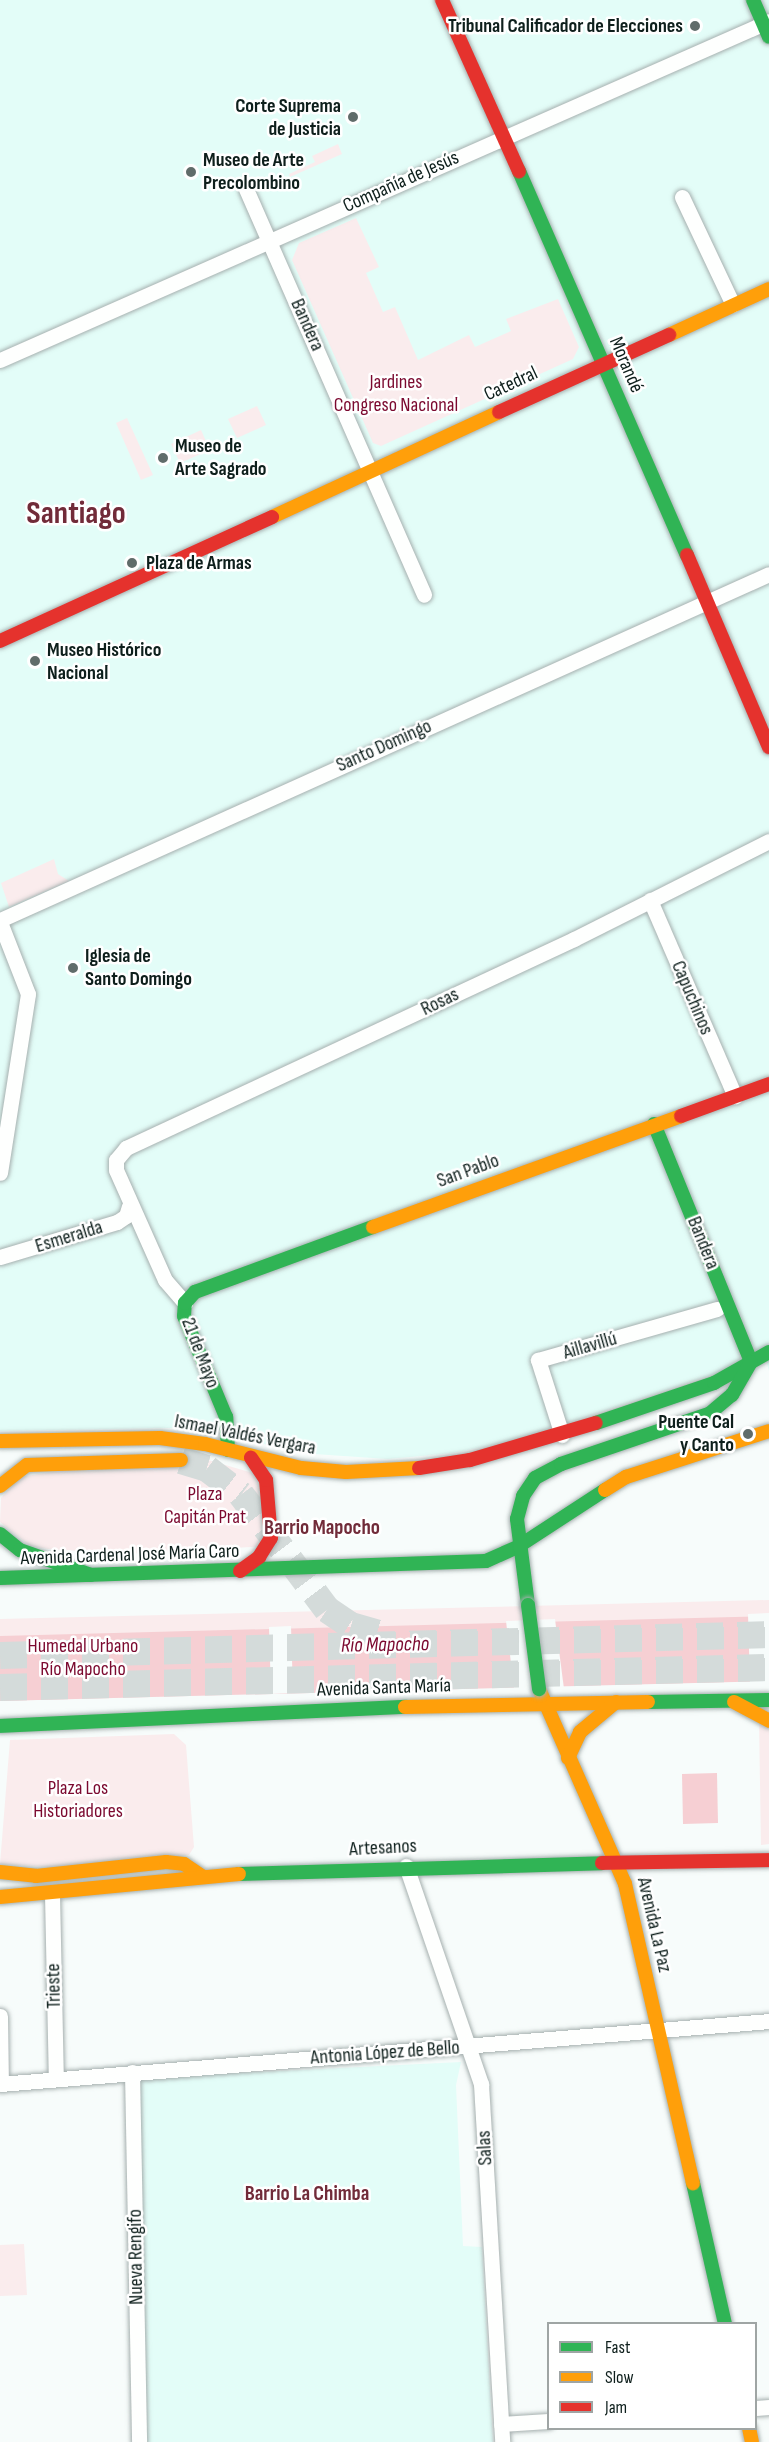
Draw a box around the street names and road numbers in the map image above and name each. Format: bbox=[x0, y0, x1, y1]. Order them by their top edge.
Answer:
street label: Compañía de Jesús bbox=[339, 146, 463, 218]
street label: Bandera bbox=[285, 295, 329, 355]
street label: Morandé bbox=[604, 334, 648, 396]
street label: Catedral bbox=[480, 361, 542, 407]
street label: Santo Domingo bbox=[333, 714, 435, 778]
street label: Capuchinos bbox=[666, 957, 718, 1039]
street label: Rosas bbox=[417, 983, 463, 1021]
street label: San Pablo bbox=[434, 1149, 502, 1193]
street label: Bandera bbox=[682, 1213, 724, 1273]
street label: Esmeralda bbox=[32, 1215, 106, 1259]
street label: 21 de Mayo bbox=[176, 1314, 224, 1392]
street label: Aillavillú bbox=[560, 1327, 620, 1365]
street label: Ismael Valdés Vergara bbox=[172, 1410, 318, 1460]
street label: Avenida Cardenal José María Caro bbox=[20, 1539, 240, 1571]
street label: Avenida Santa María bbox=[317, 1674, 451, 1702]
street label: Artesanos bbox=[349, 1834, 417, 1862]
street label: Avenida La Paz bbox=[631, 1875, 677, 1975]
street label: Trieste bbox=[42, 1963, 66, 2009]
street label: Antonia López de Bello bbox=[310, 2036, 460, 2070]
street label: Salas bbox=[472, 2130, 498, 2166]
street label: Nueva Rengifo bbox=[123, 2209, 149, 2305]

